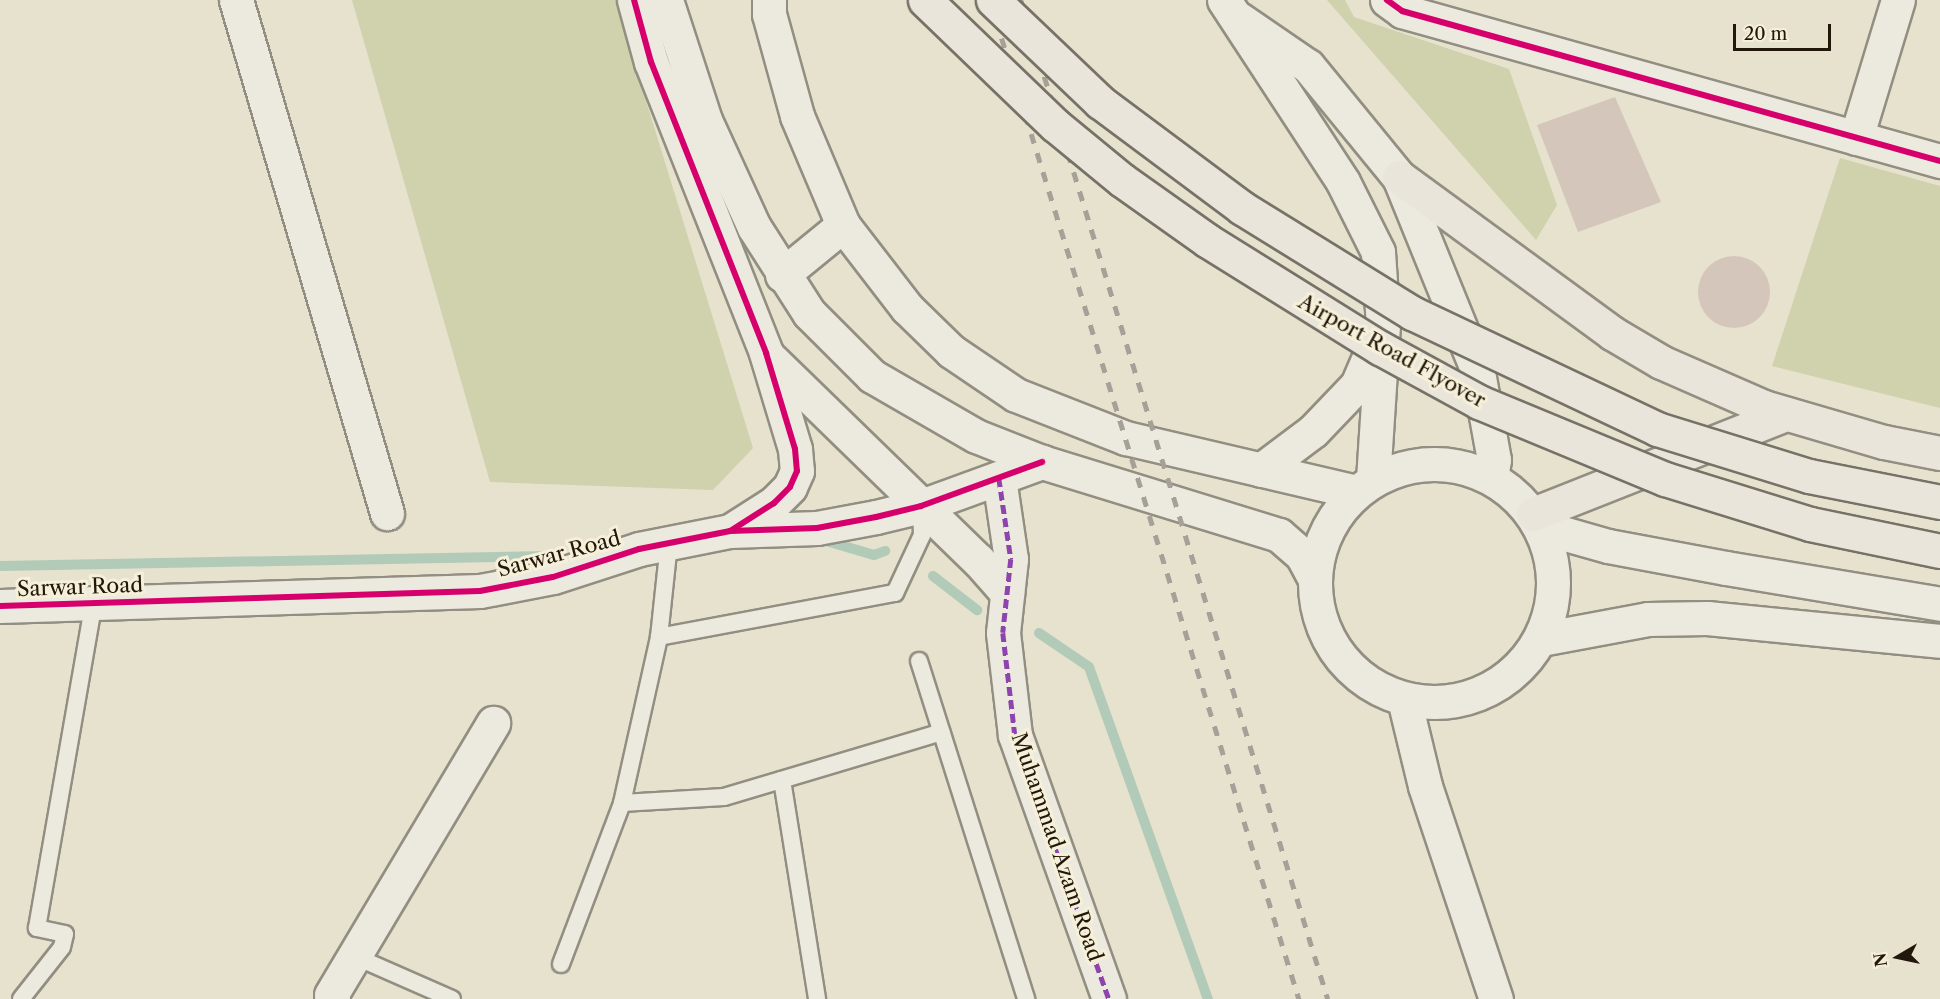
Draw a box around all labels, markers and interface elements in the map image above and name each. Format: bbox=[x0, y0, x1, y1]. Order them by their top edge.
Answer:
scale bar bbox=[1736, 12, 1834, 50]
text: 20 m bbox=[1744, 23, 1787, 45]
street label: Airport Road Flyover bbox=[1294, 289, 1490, 413]
street label: Sarwar Road bbox=[495, 525, 623, 583]
street label: Sarwar Road bbox=[16, 572, 144, 602]
street label: Muhammad Azam Road bbox=[1006, 729, 1108, 965]
north arrow bbox=[1868, 927, 1928, 987]
text: N bbox=[1869, 951, 1891, 968]

